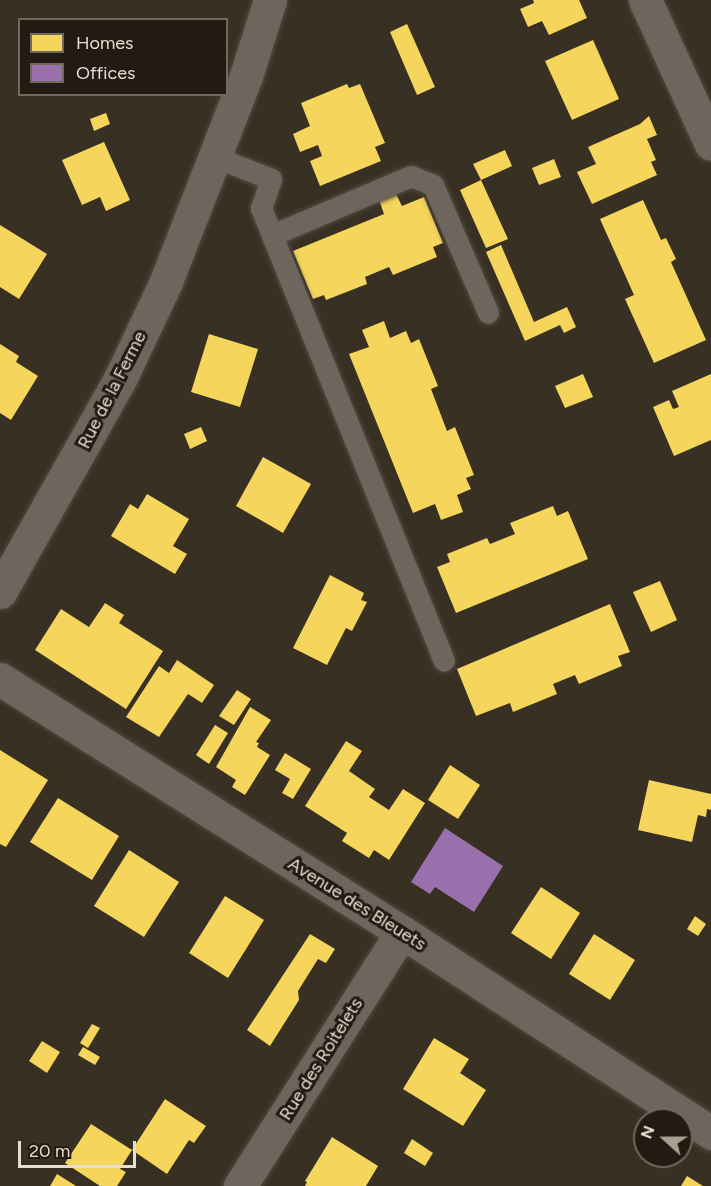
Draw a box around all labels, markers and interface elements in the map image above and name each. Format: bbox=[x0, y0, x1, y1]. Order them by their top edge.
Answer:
legend bbox=[18, 18, 228, 96]
text: Homes bbox=[76, 32, 134, 54]
text: Offices bbox=[76, 62, 135, 84]
street label: Rue de la Ferme bbox=[73, 328, 151, 452]
street label: Avenue des Bleuets bbox=[284, 853, 430, 955]
street label: Rue des Roitelets bbox=[275, 994, 367, 1124]
north arrow bbox=[633, 1108, 693, 1168]
text: N bbox=[637, 1123, 659, 1141]
scale bar bbox=[21, 1129, 140, 1167]
text: 20 m bbox=[29, 1140, 70, 1162]

